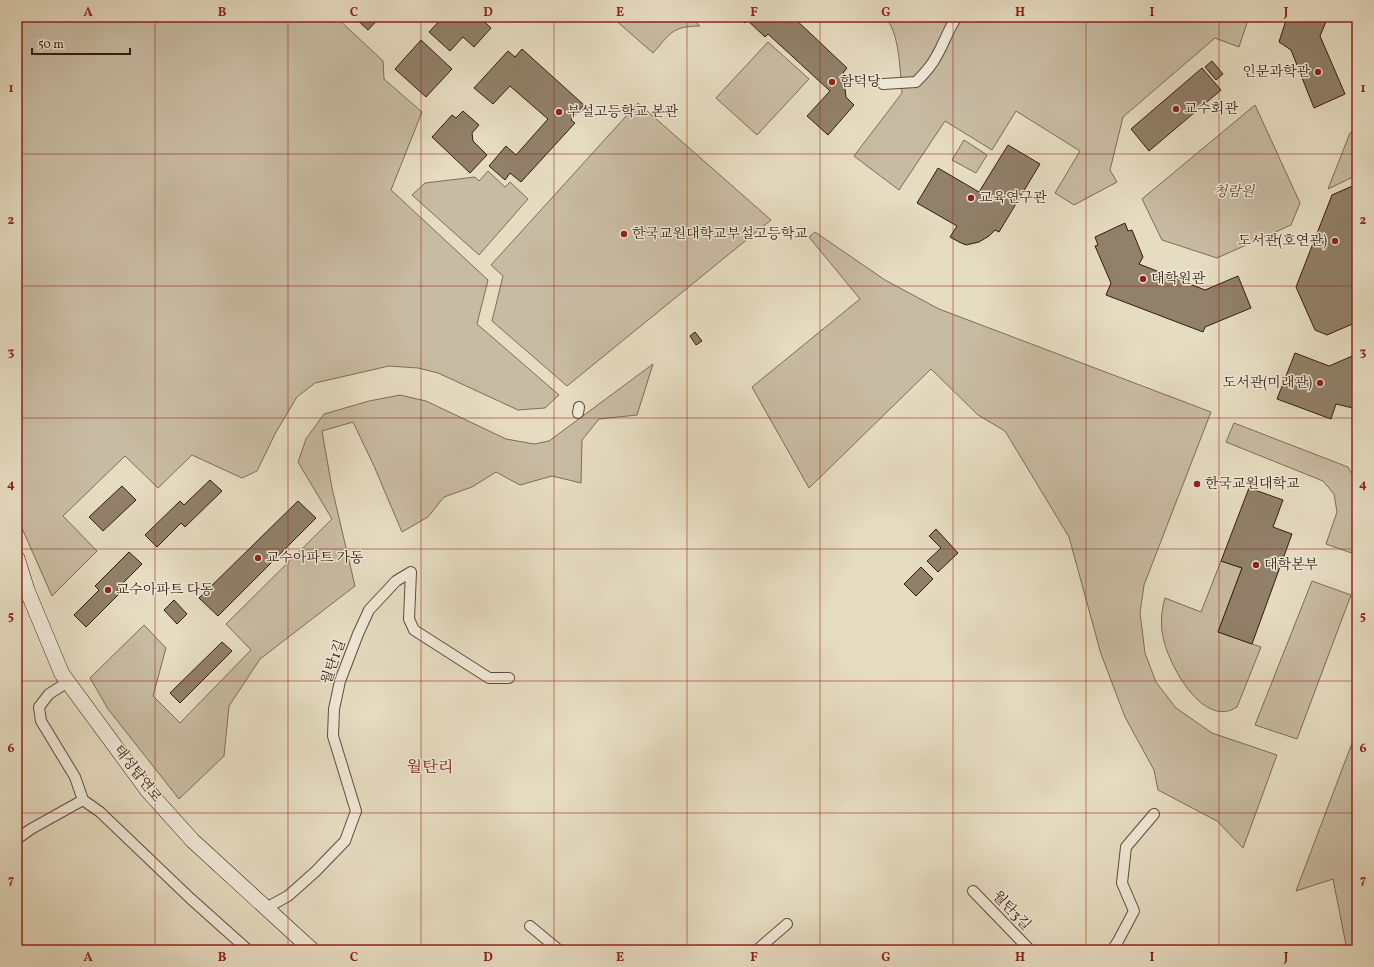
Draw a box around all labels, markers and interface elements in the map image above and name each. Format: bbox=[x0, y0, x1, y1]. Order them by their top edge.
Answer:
text: A bbox=[83, 4, 93, 22]
text: B bbox=[218, 4, 227, 22]
text: C bbox=[350, 4, 358, 22]
text: D bbox=[483, 4, 493, 22]
text: E bbox=[616, 4, 624, 22]
text: F bbox=[750, 4, 758, 22]
text: G bbox=[881, 4, 891, 22]
text: H bbox=[1015, 4, 1025, 22]
text: I bbox=[1150, 4, 1155, 22]
text: J bbox=[1283, 4, 1289, 22]
scale bar bbox=[32, 30, 130, 56]
text: 50 m bbox=[38, 37, 64, 53]
place label: 인문과학관 bbox=[1242, 63, 1310, 82]
marker: 인문과학관 bbox=[1313, 67, 1323, 77]
place label: 함덕당 bbox=[840, 73, 881, 92]
marker: 함덕당 bbox=[827, 77, 837, 87]
text: 1 bbox=[8, 80, 14, 98]
text: 1 bbox=[1360, 80, 1366, 98]
place label: 교수회관 bbox=[1184, 100, 1239, 119]
place label: 부설고등학교 본관 bbox=[567, 103, 678, 122]
marker: 교수회관 bbox=[1171, 104, 1181, 114]
marker: 부설고등학교 본관 bbox=[554, 107, 564, 117]
park label: 청람원 bbox=[1214, 183, 1256, 202]
place label: 교육연구관 bbox=[979, 189, 1047, 208]
marker: 교육연구관 bbox=[966, 193, 976, 203]
text: 2 bbox=[8, 212, 15, 230]
text: 2 bbox=[1360, 212, 1367, 230]
place label: 한국교원대학교부설고등학교 bbox=[632, 225, 808, 244]
marker: 한국교원대학교부설고등학교 bbox=[619, 229, 629, 239]
place label: 도서관(호연관) bbox=[1238, 232, 1327, 251]
marker: 도서관(호연관) bbox=[1330, 236, 1340, 246]
place label: 대학원관 bbox=[1151, 270, 1206, 289]
marker: 대학원관 bbox=[1138, 274, 1148, 284]
text: 3 bbox=[8, 344, 15, 362]
text: 3 bbox=[1360, 344, 1367, 362]
place label: 도서관(미래관) bbox=[1223, 374, 1312, 393]
marker: 도서관(미래관) bbox=[1315, 378, 1325, 388]
place label: 한국교원대학교 bbox=[1205, 475, 1300, 494]
text: 4 bbox=[7, 476, 15, 494]
text: 4 bbox=[1359, 476, 1367, 494]
marker: 한국교원대학교 bbox=[1192, 479, 1202, 489]
place label: 교수아파트 가동 bbox=[266, 549, 364, 568]
marker: 교수아파트 가동 bbox=[253, 553, 263, 563]
place label: 대학본부 bbox=[1264, 556, 1319, 575]
marker: 대학본부 bbox=[1251, 560, 1261, 570]
place label: 교수아파트 다동 bbox=[116, 581, 214, 600]
marker: 교수아파트 다동 bbox=[103, 585, 113, 595]
text: 5 bbox=[8, 608, 14, 626]
text: 5 bbox=[1360, 608, 1366, 626]
street label: 월탄1길 bbox=[318, 637, 350, 687]
text: 6 bbox=[7, 740, 15, 758]
text: 6 bbox=[1359, 740, 1367, 758]
street label: 태성탑연로 bbox=[109, 742, 166, 807]
district label: 월탄리 bbox=[407, 757, 453, 779]
text: 7 bbox=[8, 872, 14, 890]
text: 7 bbox=[1360, 872, 1366, 890]
street label: 월탄3길 bbox=[988, 887, 1034, 935]
text: A bbox=[83, 949, 93, 967]
text: B bbox=[218, 949, 227, 967]
text: C bbox=[350, 949, 358, 967]
text: D bbox=[483, 949, 493, 967]
text: E bbox=[616, 949, 624, 967]
text: F bbox=[750, 949, 758, 967]
text: G bbox=[881, 949, 891, 967]
text: H bbox=[1015, 949, 1025, 967]
text: I bbox=[1150, 949, 1155, 967]
text: J bbox=[1283, 949, 1289, 967]

